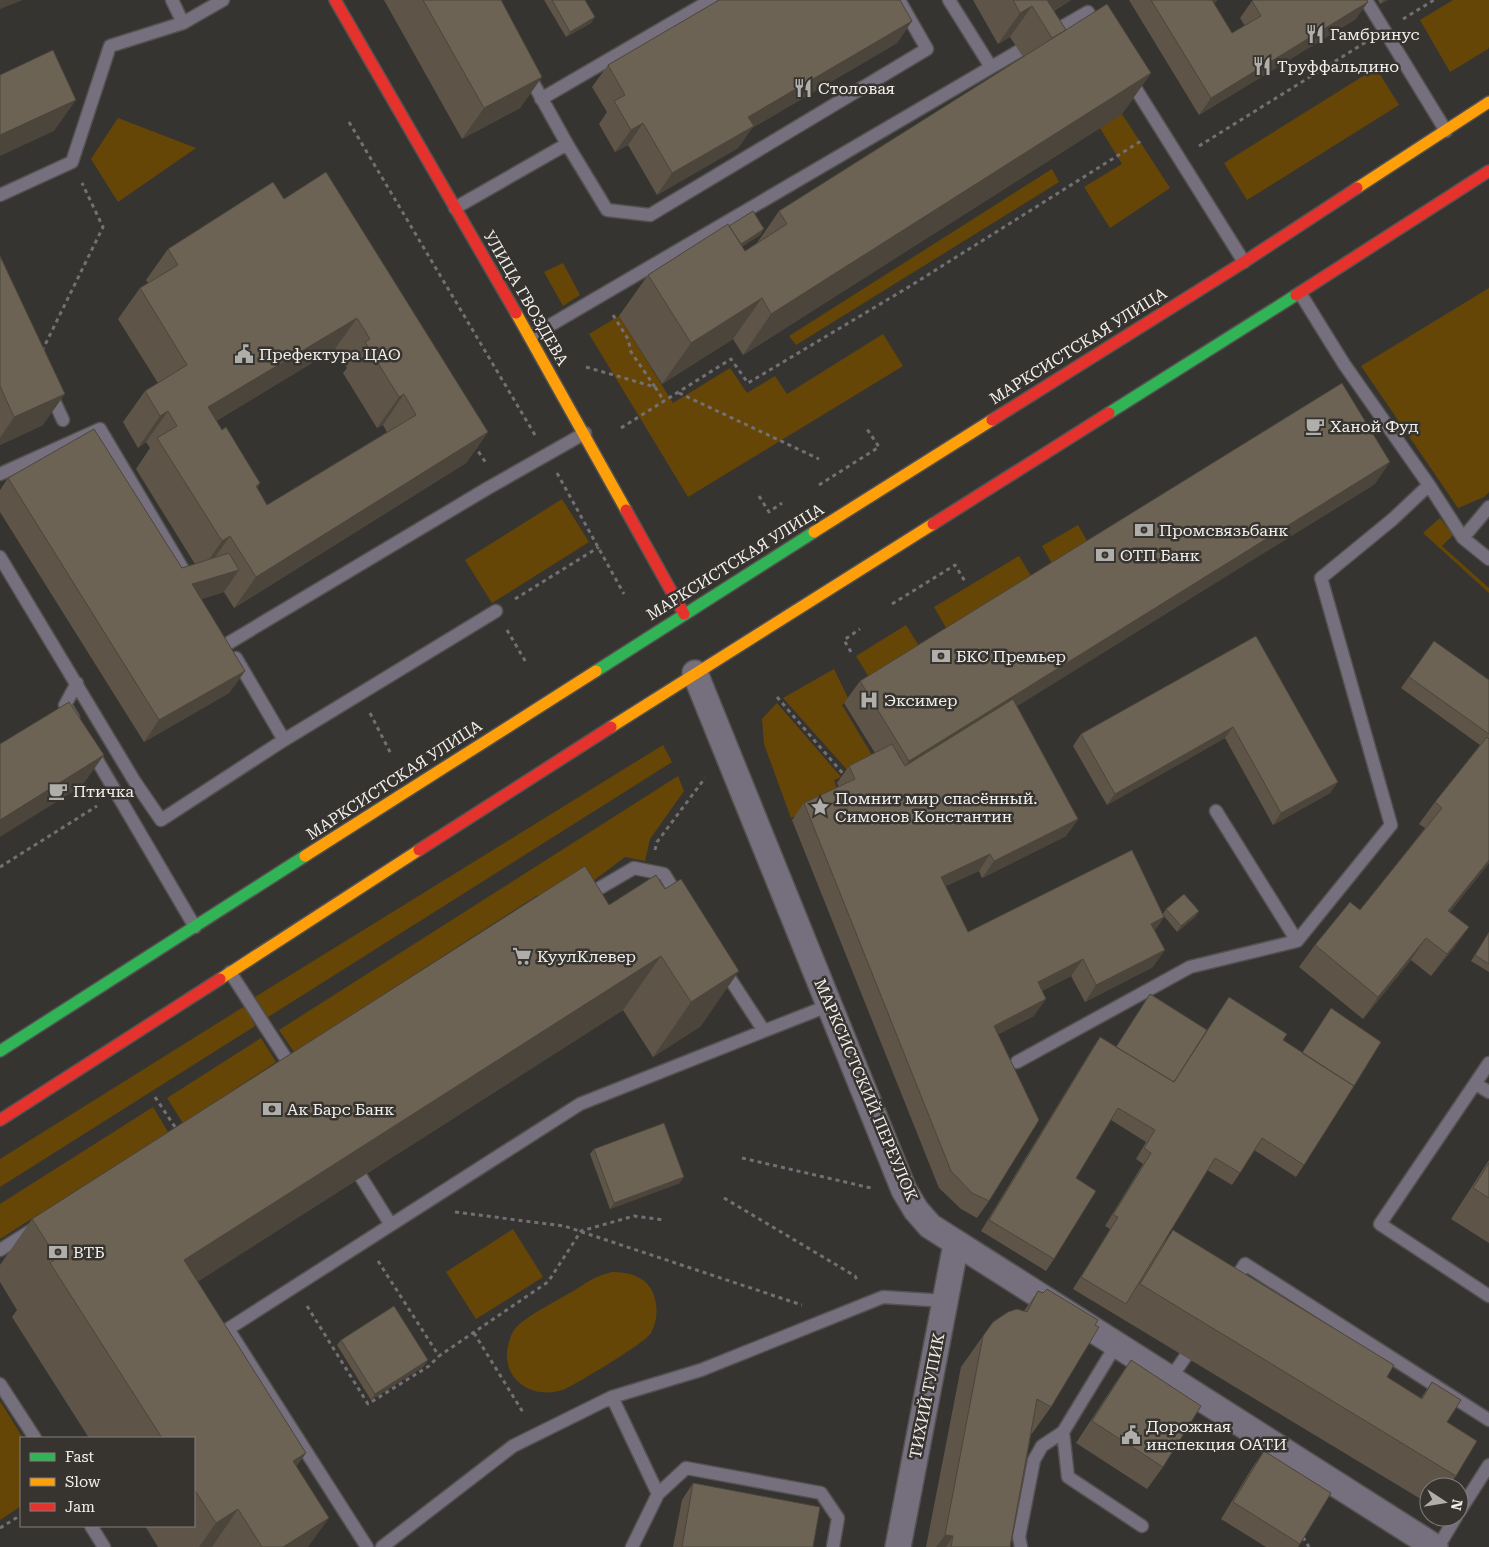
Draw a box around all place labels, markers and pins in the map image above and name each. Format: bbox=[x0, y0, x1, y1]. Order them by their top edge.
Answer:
restaurant icon: Гамбринус bbox=[1304, 23, 1326, 45]
place label: Гамбринус bbox=[1330, 25, 1420, 44]
restaurant icon: Труффальдино bbox=[1251, 55, 1273, 77]
place label: Труффальдино bbox=[1277, 57, 1399, 76]
restaurant icon: Столовая bbox=[792, 77, 814, 99]
place label: Столовая bbox=[818, 79, 895, 98]
public building icon: Префектура ЦАО bbox=[233, 343, 255, 365]
place label: Префектура ЦАО bbox=[259, 345, 401, 364]
cafe icon: Ханой Фуд bbox=[1304, 415, 1326, 437]
place label: Ханой Фуд bbox=[1330, 417, 1419, 436]
bank icon: Промсвязьбанк bbox=[1133, 519, 1155, 541]
place label: Промсвязьбанк bbox=[1159, 521, 1288, 540]
bank icon: ОТП Банк bbox=[1094, 544, 1116, 566]
place label: ОТП Банк bbox=[1120, 546, 1200, 565]
bank icon: БКС Премьер bbox=[930, 645, 952, 667]
place label: БКС Премьер bbox=[956, 647, 1066, 666]
hospital icon: Эксимер bbox=[858, 689, 880, 711]
place label: Эксимер bbox=[884, 691, 958, 710]
cafe icon: Птичка bbox=[47, 780, 69, 802]
place label: Птичка bbox=[73, 782, 134, 801]
place label: Помнит мир спасённый. Симонов Константин bbox=[835, 789, 1037, 826]
place icon: Помнит мир спасённый. Симонов Константин bbox=[809, 796, 831, 818]
supermarket icon: КуулКлевер bbox=[511, 945, 533, 967]
place label: КуулКлевер bbox=[537, 947, 636, 966]
bank icon: Ак Барс Банк bbox=[261, 1098, 283, 1120]
place label: Ак Барс Банк bbox=[287, 1100, 394, 1119]
bank icon: ВТБ bbox=[47, 1241, 69, 1263]
place label: ВТБ bbox=[73, 1243, 105, 1262]
place label: Дорожная инспекция ОАТИ bbox=[1146, 1417, 1287, 1454]
public building icon: Дорожная инспекция ОАТИ bbox=[1120, 1424, 1142, 1446]

